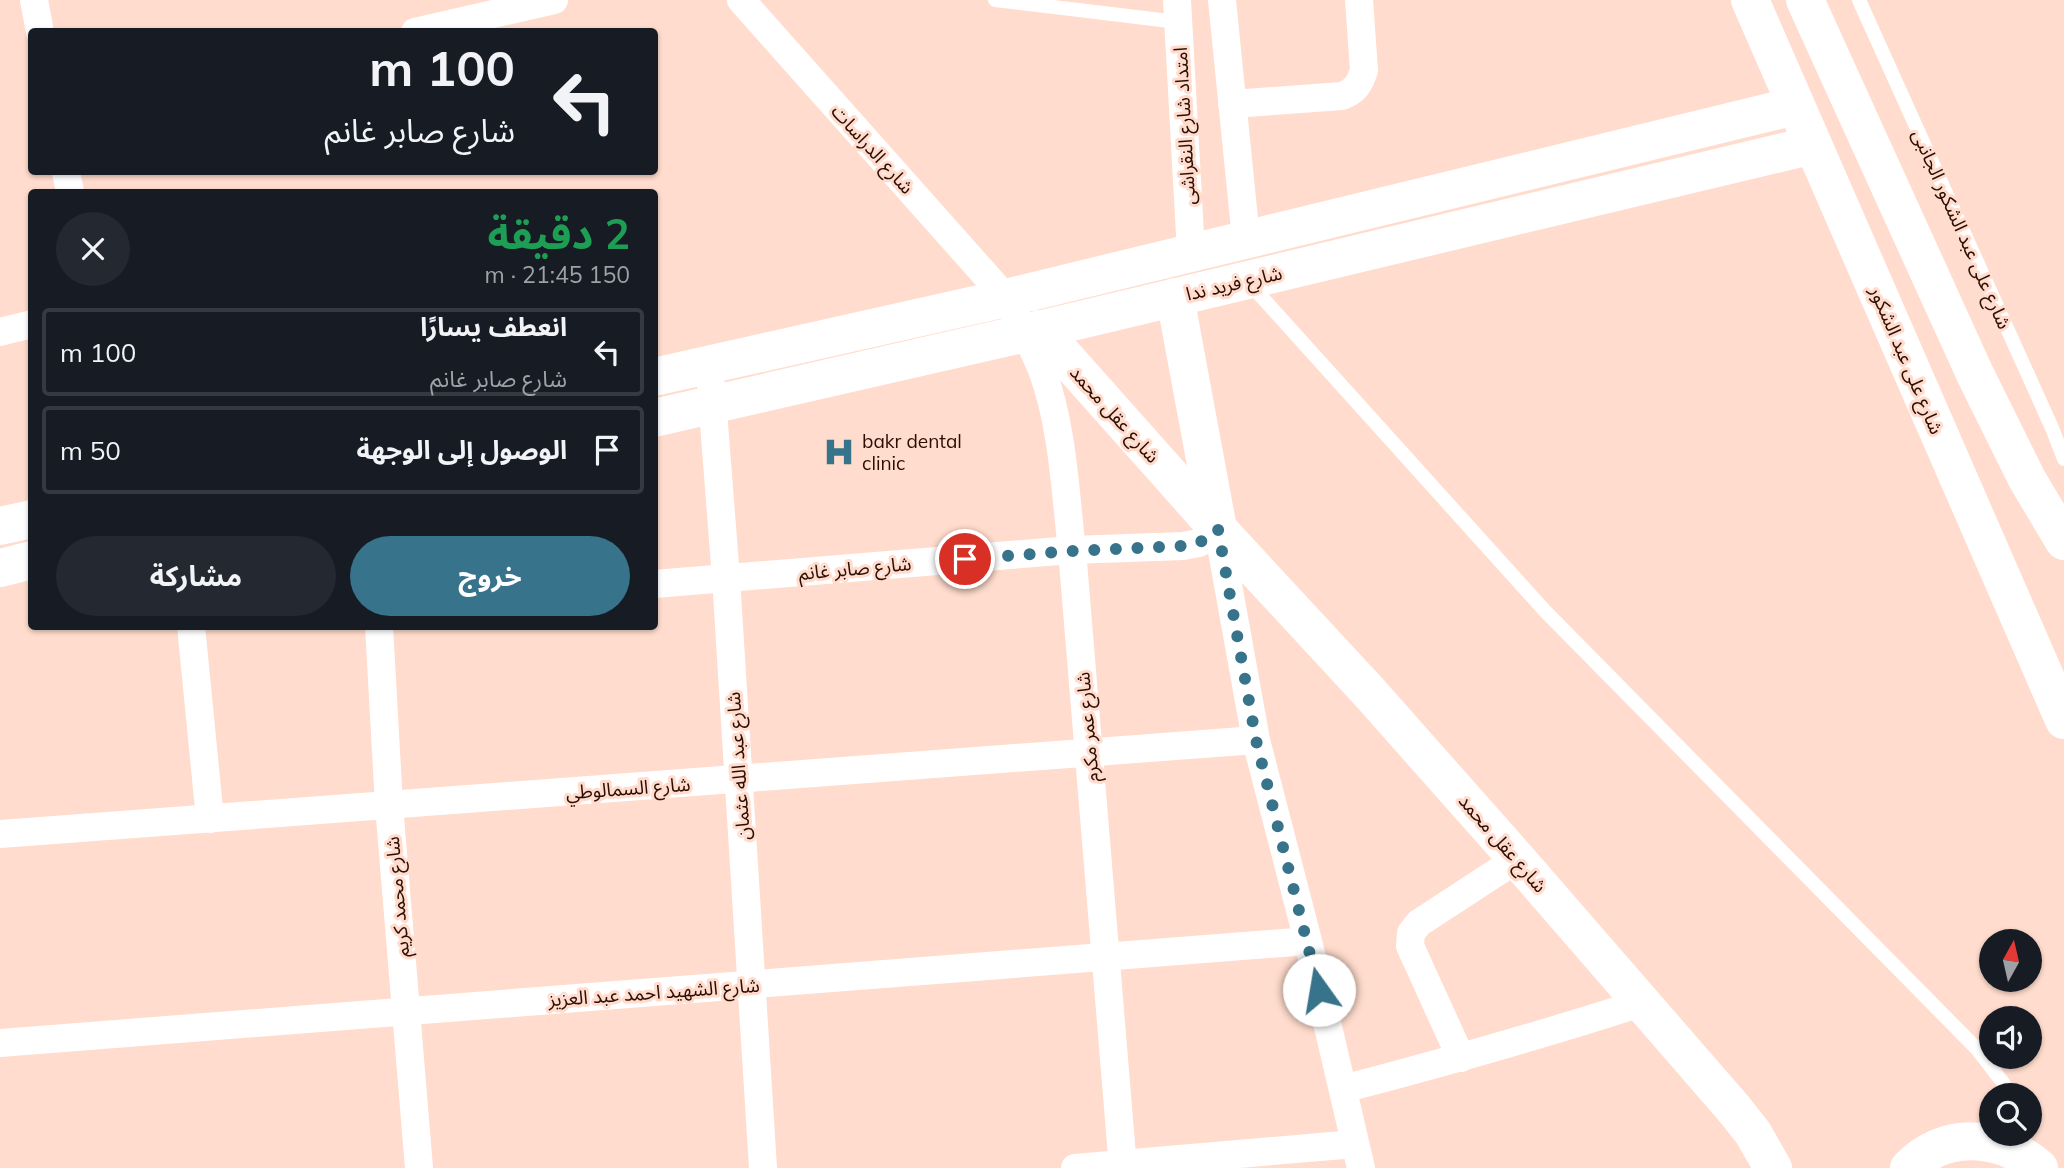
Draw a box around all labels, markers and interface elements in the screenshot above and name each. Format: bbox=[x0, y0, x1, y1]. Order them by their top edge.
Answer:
text: 100 m bbox=[369, 37, 515, 98]
street label: امتداد شارع النقراشى bbox=[1168, 46, 1202, 206]
icon: left bbox=[539, 56, 630, 147]
street label: شارع الدراسات bbox=[825, 99, 919, 200]
text: شارع صابر غانم bbox=[324, 110, 515, 150]
street label: شارع على عبد الشكور الجانبى bbox=[1905, 125, 2017, 333]
text: 2 دقيقة bbox=[488, 207, 630, 260]
button: close bbox=[56, 212, 130, 286]
text: 150 m · 21:45 bbox=[485, 260, 630, 289]
street label: شارع فريد ندا bbox=[1184, 260, 1285, 308]
street label: شارع على عبد الشكور bbox=[1863, 281, 1949, 438]
text: انعطف يسارًا bbox=[420, 310, 567, 343]
icon: left bbox=[588, 333, 626, 371]
text: 100 m bbox=[60, 336, 136, 369]
street label: شارع عقل محمد bbox=[1063, 360, 1165, 469]
text: شارع صابر غانم bbox=[430, 364, 567, 393]
place label: bakr dental clinic bbox=[862, 429, 962, 475]
icon: arrive bbox=[588, 431, 626, 469]
text: الوصول إلى الوجهة bbox=[356, 433, 567, 466]
text: 50 m bbox=[60, 434, 121, 467]
hospital icon: bakr dental clinic bbox=[822, 435, 856, 469]
pin bbox=[935, 529, 995, 589]
button: مشاركة bbox=[56, 536, 336, 616]
button: خروج bbox=[350, 536, 630, 616]
icon: arrive bbox=[946, 540, 984, 578]
street label: شارع صابر غانم bbox=[798, 551, 913, 588]
street label: شارع عمر مكرم bbox=[1070, 671, 1107, 783]
street label: شارع عبد الله عثمان bbox=[721, 691, 757, 841]
street label: شارع السمالوطي bbox=[565, 772, 691, 808]
street label: شارع عقل محمد bbox=[1452, 789, 1552, 899]
street label: شارع محمد كريم bbox=[380, 835, 417, 958]
north arrow bbox=[1979, 929, 2042, 992]
map controls bbox=[1979, 929, 2042, 1146]
position arrow bbox=[1282, 953, 1356, 1027]
street label: شارع الشهيد احمد عبد العزيز bbox=[547, 973, 761, 1013]
button: sound bbox=[1979, 1006, 2042, 1069]
button: search bbox=[1979, 1083, 2042, 1146]

